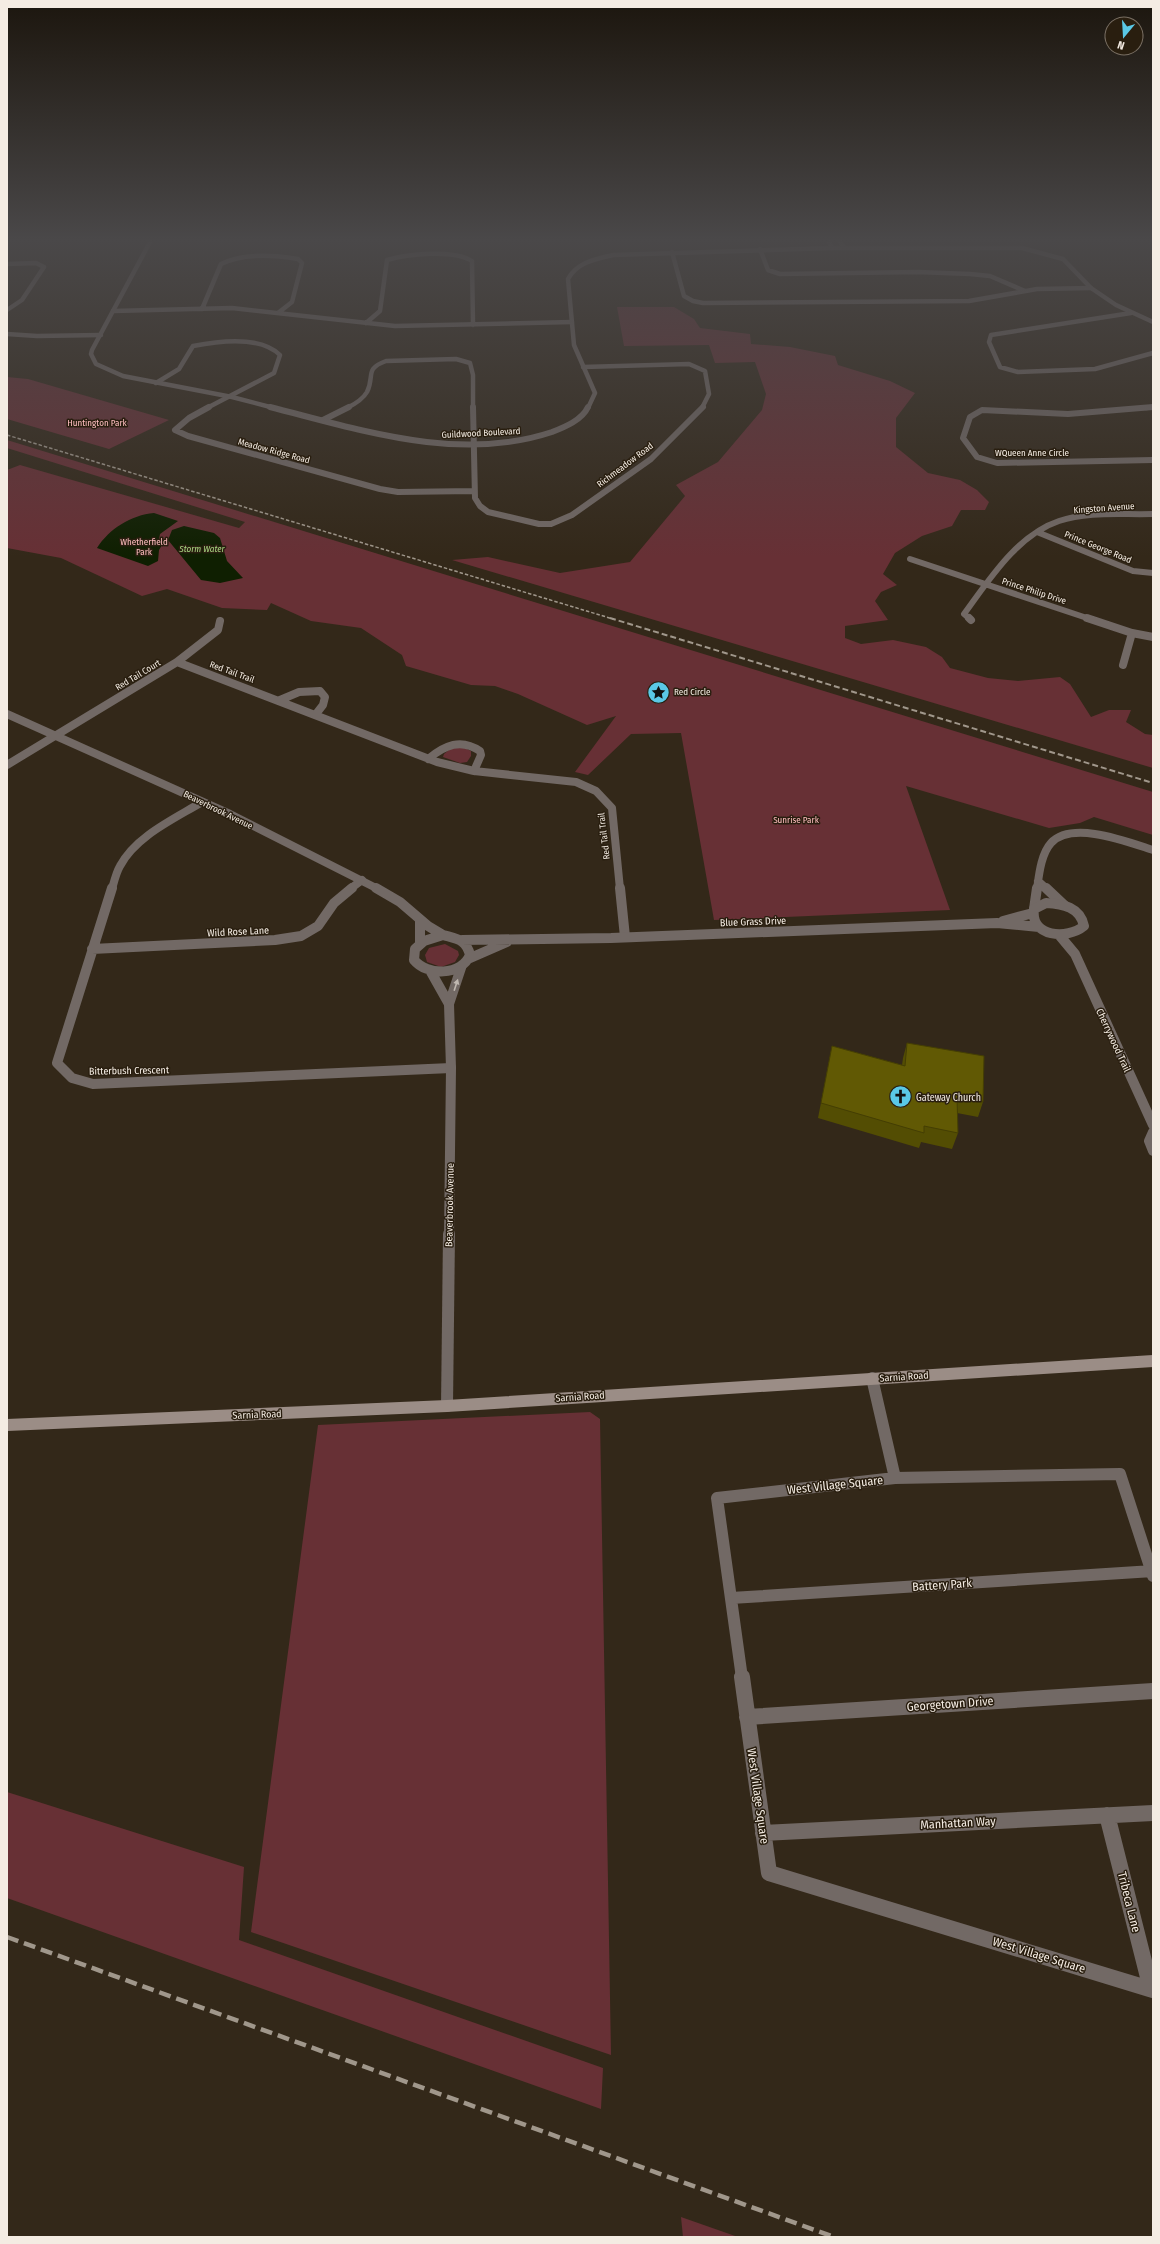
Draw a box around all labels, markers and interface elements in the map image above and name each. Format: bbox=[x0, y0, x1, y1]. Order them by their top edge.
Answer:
north arrow bbox=[1104, 16, 1144, 56]
text: N bbox=[1116, 38, 1126, 52]
park label: Huntington Park bbox=[67, 418, 128, 428]
street label: Guildwood Boulevard bbox=[441, 426, 521, 440]
street label: Meadow Ridge Road bbox=[237, 437, 311, 465]
street label: Richmeadow Road bbox=[595, 441, 655, 489]
street label: WQueen Anne Circle bbox=[995, 448, 1070, 458]
street label: Kingston Avenue bbox=[1073, 501, 1135, 515]
street label: Prince George Road bbox=[1063, 529, 1133, 565]
park label: Whetherfield Park bbox=[120, 537, 168, 557]
water label: Storm Water bbox=[178, 544, 226, 554]
street label: Prince Philip Drive bbox=[1001, 576, 1068, 606]
street label: Red Tail Court bbox=[114, 658, 162, 692]
street label: Red Tail Trail bbox=[208, 659, 256, 685]
place icon: Red Circle bbox=[645, 679, 671, 705]
place label: Red Circle bbox=[674, 687, 711, 697]
street label: Beaverbrook Avenue bbox=[182, 789, 255, 831]
street label: Red Tail Trail bbox=[596, 812, 612, 860]
park label: Sunrise Park bbox=[773, 815, 820, 825]
street label: Blue Grass Drive bbox=[720, 915, 786, 929]
street label: Wild Rose Lane bbox=[207, 924, 269, 940]
one-way arrow bbox=[453, 979, 459, 991]
street label: Cherrywood Trail bbox=[1093, 1007, 1133, 1075]
street label: Bitterbush Crescent bbox=[89, 1064, 170, 1078]
church icon: Gateway Church bbox=[887, 1084, 913, 1110]
place label: Gateway Church bbox=[916, 1092, 981, 1104]
street label: Beaverbrook Avenue bbox=[443, 1163, 457, 1247]
street label: Sarnia Road bbox=[879, 1369, 929, 1385]
street label: Sarnia Road bbox=[555, 1389, 605, 1405]
street label: Sarnia Road bbox=[232, 1408, 282, 1422]
street label: West Village Square bbox=[786, 1473, 884, 1497]
street label: Battery Park bbox=[912, 1576, 973, 1594]
street label: Georgetown Drive bbox=[906, 1694, 994, 1714]
street label: West Village Square bbox=[744, 1747, 772, 1845]
street label: Manhattan Way bbox=[920, 1814, 997, 1832]
street label: Tribeca Lane bbox=[1115, 1870, 1143, 1934]
street label: West Village Square bbox=[991, 1934, 1087, 1976]

